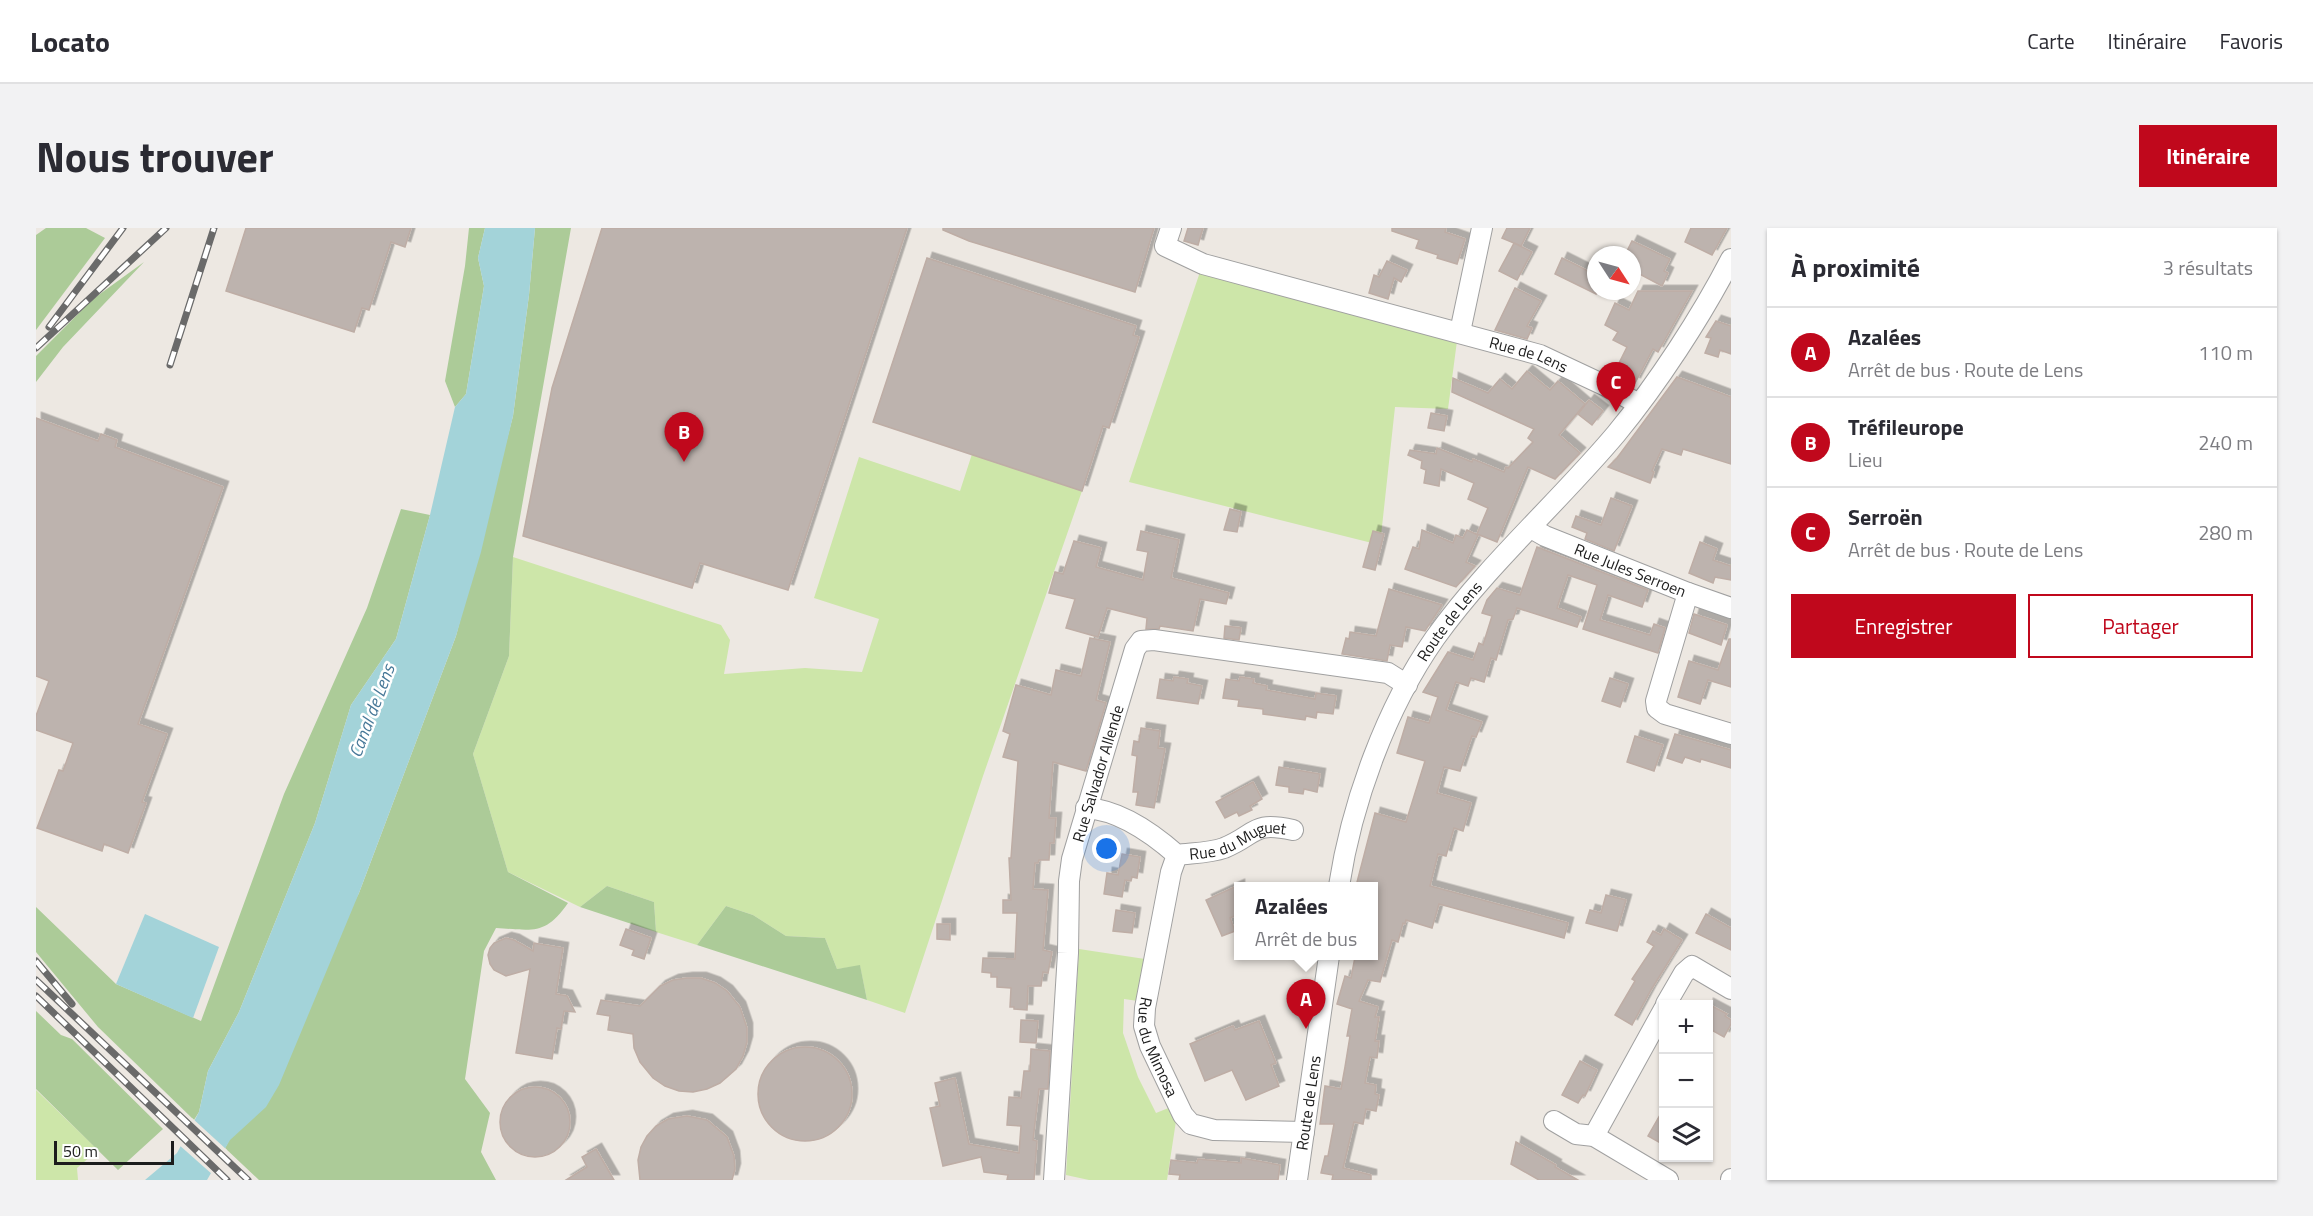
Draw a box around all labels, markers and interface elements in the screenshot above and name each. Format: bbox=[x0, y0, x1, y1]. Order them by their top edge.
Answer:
text: Locato bbox=[30, 20, 110, 63]
text: Carte bbox=[2027, 25, 2075, 57]
text: Itinéraire bbox=[2108, 25, 2187, 57]
text: Favoris bbox=[2220, 25, 2283, 57]
text: Nous trouver bbox=[36, 124, 274, 188]
button: Itinéraire bbox=[2139, 125, 2277, 187]
north arrow bbox=[1587, 246, 1641, 300]
text: À proximité bbox=[1791, 248, 1920, 287]
text: 3 résultats bbox=[2163, 252, 2253, 283]
text: Azalées bbox=[1848, 320, 1921, 354]
street label: Rue de Lens bbox=[1487, 330, 1572, 379]
text: A bbox=[1804, 337, 1817, 368]
text: 110 m bbox=[2198, 337, 2253, 368]
text: Arrêt de bus · Route de Lens bbox=[1848, 354, 2083, 385]
pin: C bbox=[1596, 362, 1636, 412]
text: Tréfileurope bbox=[1848, 410, 1964, 444]
pin: B bbox=[664, 412, 704, 462]
text: B bbox=[1804, 427, 1817, 458]
text: 240 m bbox=[2198, 427, 2253, 458]
text: Lieu bbox=[1848, 444, 1883, 475]
text: Serroën bbox=[1848, 500, 1923, 534]
text: C bbox=[1805, 517, 1816, 548]
text: 280 m bbox=[2198, 517, 2253, 548]
text: Arrêt de bus · Route de Lens bbox=[1848, 534, 2083, 565]
street label: Rue Jules Serroen bbox=[1571, 537, 1690, 603]
street label: Route de Lens bbox=[1411, 576, 1488, 666]
button: Enregistrer bbox=[1791, 594, 2016, 658]
button: Partager bbox=[2028, 594, 2253, 658]
water label: Canal de Lens bbox=[341, 659, 402, 761]
street label: Rue Salvador Allende bbox=[1066, 702, 1130, 845]
street label: Rue du Muguet bbox=[1188, 815, 1288, 866]
your location bbox=[1092, 834, 1121, 863]
popup bbox=[1234, 882, 1378, 960]
text: Azalées bbox=[1255, 889, 1328, 923]
text: Arrêt de bus bbox=[1255, 923, 1357, 954]
pin: A bbox=[1286, 980, 1326, 1029]
street label: Rue du Mimosa bbox=[1132, 995, 1185, 1101]
map controls bbox=[1659, 1000, 1713, 1162]
button: + bbox=[1659, 1000, 1713, 1054]
street label: Route de Lens bbox=[1289, 1054, 1327, 1152]
button: − bbox=[1659, 1054, 1713, 1108]
button: layers bbox=[1659, 1108, 1713, 1162]
scale bar bbox=[54, 1138, 174, 1166]
text: 50 m bbox=[63, 1139, 98, 1163]

